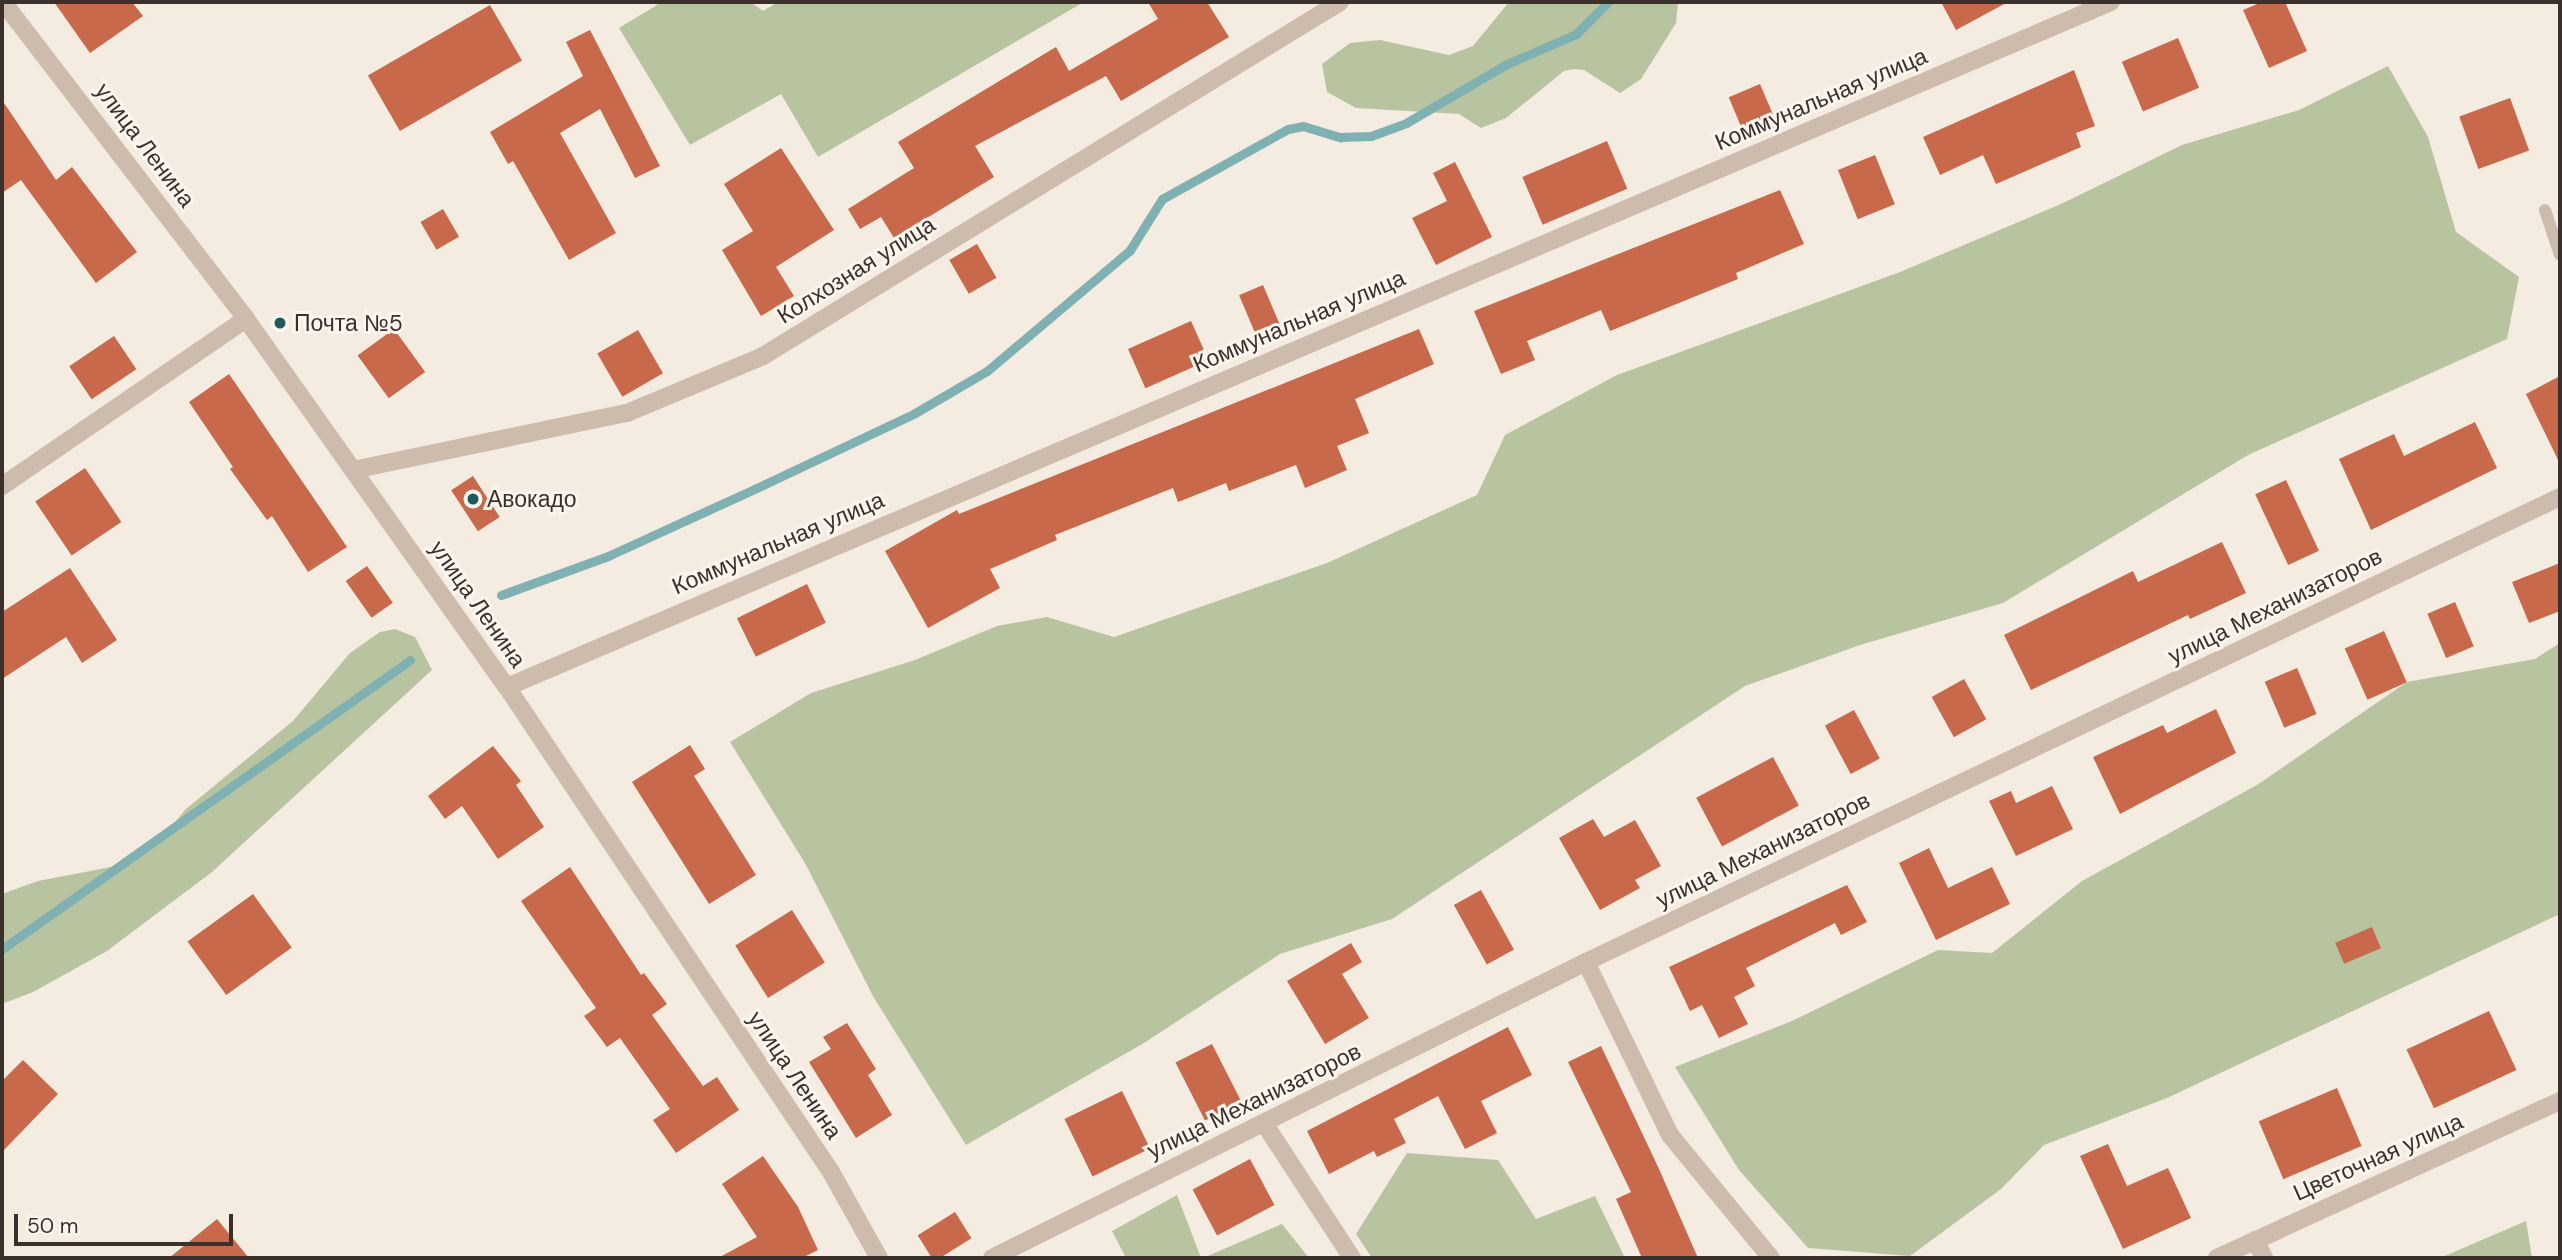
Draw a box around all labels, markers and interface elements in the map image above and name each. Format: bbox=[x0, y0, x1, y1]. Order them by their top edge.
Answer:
street label: Коммунальная улица bbox=[1711, 42, 1931, 156]
street label: улица Ленина bbox=[89, 77, 201, 213]
street label: Колхозная улица bbox=[772, 210, 940, 330]
street label: Коммунальная улица bbox=[1189, 264, 1409, 378]
place label: Почта №5 bbox=[294, 309, 403, 337]
marker: Почта №5 bbox=[272, 315, 288, 331]
place label: Авокадо bbox=[487, 485, 577, 513]
street label: Коммунальная улица bbox=[668, 486, 888, 600]
marker: Авокадо bbox=[465, 491, 481, 507]
street label: улица Ленина bbox=[424, 535, 532, 673]
street label: улица Механизаторов bbox=[2164, 542, 2386, 670]
street label: улица Механизаторов bbox=[1652, 786, 1874, 914]
street label: улица Ленина bbox=[742, 1006, 848, 1144]
street label: улица Механизаторов bbox=[1143, 1037, 1365, 1165]
street label: Цветочная улица bbox=[2289, 1107, 2467, 1207]
scale bar bbox=[18, 1200, 236, 1244]
text: 50 m bbox=[27, 1212, 78, 1240]

